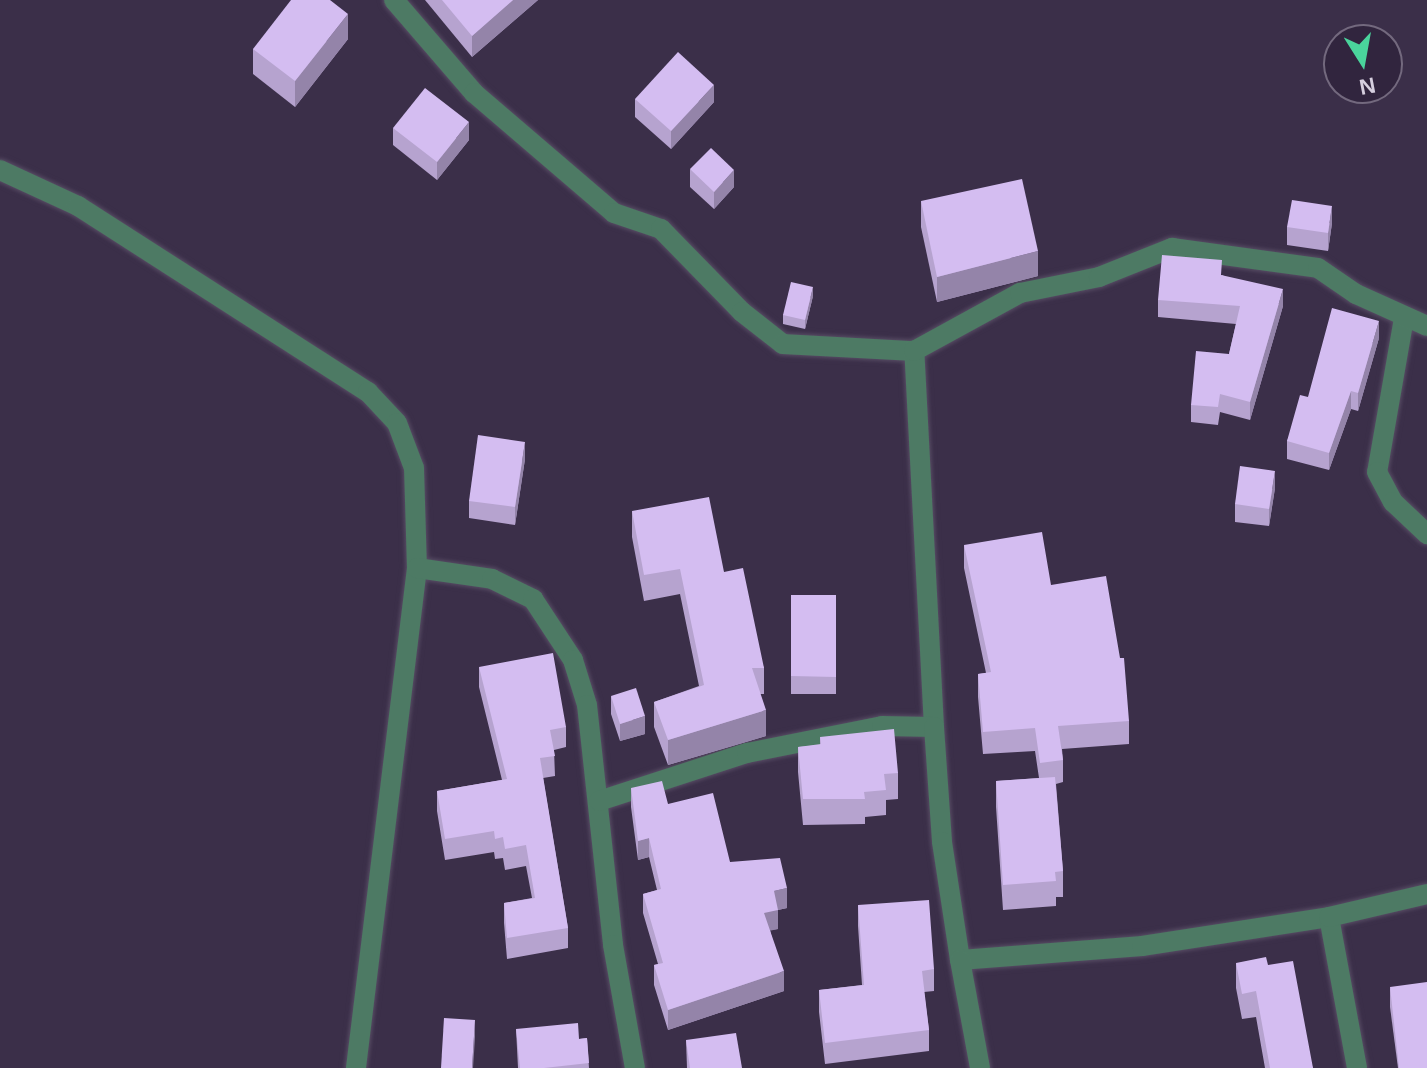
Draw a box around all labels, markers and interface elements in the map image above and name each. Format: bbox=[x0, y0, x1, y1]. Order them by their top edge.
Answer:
north arrow bbox=[1323, 24, 1403, 104]
text: N bbox=[1357, 72, 1377, 100]

